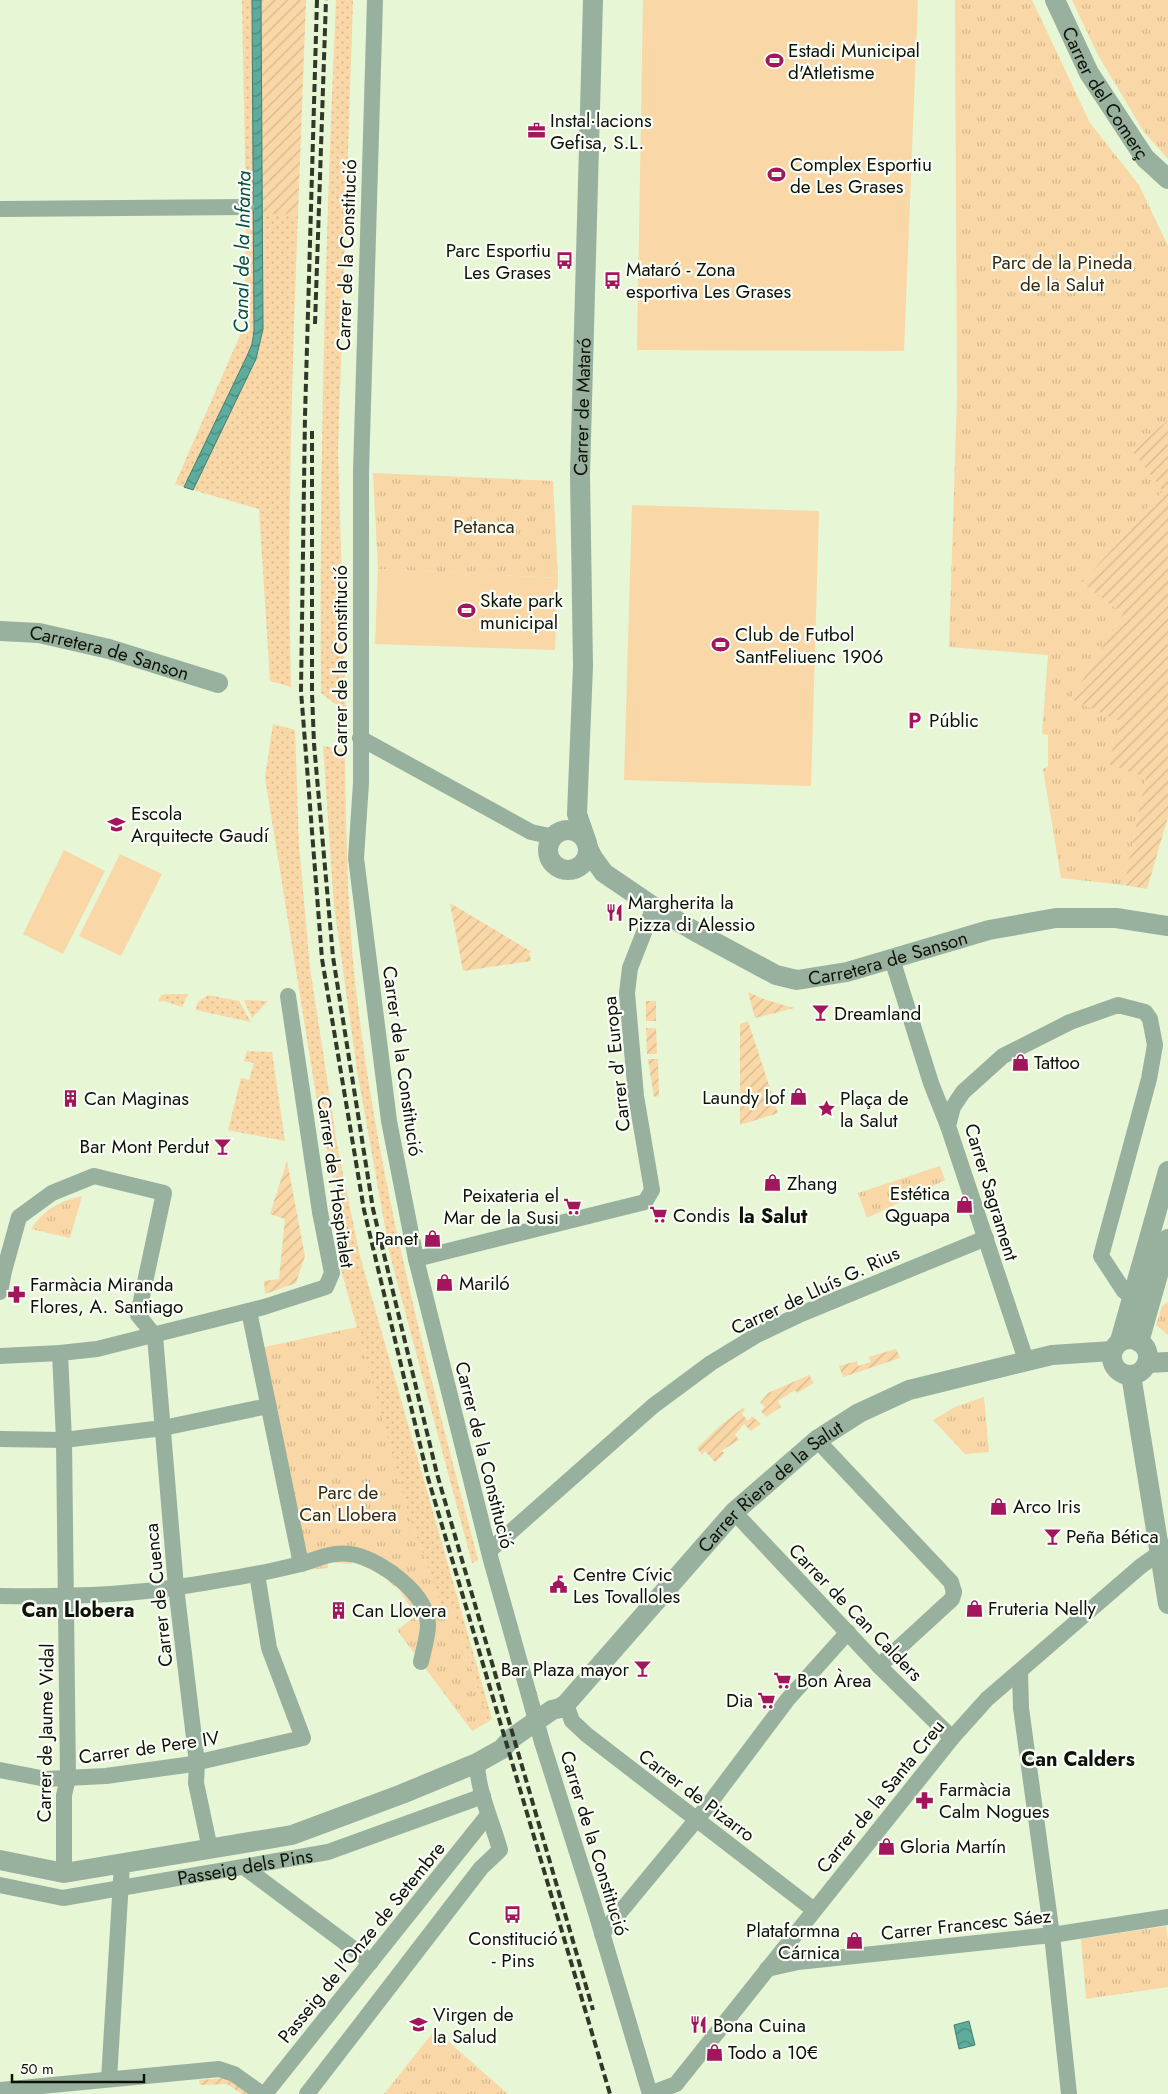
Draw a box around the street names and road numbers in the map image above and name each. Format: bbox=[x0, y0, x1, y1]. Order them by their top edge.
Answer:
street label: Carrer del Comerç bbox=[1055, 22, 1155, 165]
street label: Carrer de la Constitució bbox=[330, 159, 363, 351]
street label: Carrer de Mataró bbox=[567, 337, 598, 476]
street label: Carrer de la Constitució bbox=[327, 565, 354, 757]
street label: Carretera de Sanson bbox=[29, 620, 192, 687]
street label: Carretera de Sanson bbox=[806, 924, 971, 992]
street label: Carrer de la Constitució bbox=[376, 964, 429, 1158]
street label: Carrer d' Europa bbox=[596, 995, 637, 1133]
street label: Carrer de l'Hospitalet bbox=[310, 1095, 361, 1270]
street label: Carrer Sagrament bbox=[958, 1120, 1025, 1264]
street label: Carrer de Lluís G. Rius bbox=[726, 1239, 904, 1341]
street label: Carrer de la Constitució bbox=[448, 1359, 521, 1551]
street label: Carrer Riera de la Salut bbox=[691, 1414, 849, 1559]
street label: Carrer de Cuenca bbox=[138, 1522, 179, 1668]
street label: Carrer de Can Calders bbox=[783, 1537, 929, 1688]
street label: Carrer de Jaume Vidal bbox=[30, 1643, 61, 1823]
street label: Carrer de la Santa Creu bbox=[810, 1714, 951, 1879]
street label: Carrer de Pere IV bbox=[77, 1724, 222, 1771]
street label: Carrer de Pizarro bbox=[633, 1743, 761, 1848]
street label: Carrer de la Constitució bbox=[554, 1747, 635, 1939]
street label: Passeig de l'Onze de Setembre bbox=[271, 1836, 451, 2049]
street label: Passeig dels Pins bbox=[175, 1842, 315, 1892]
street label: Carrer Francesc Sáez bbox=[880, 1902, 1053, 1947]

